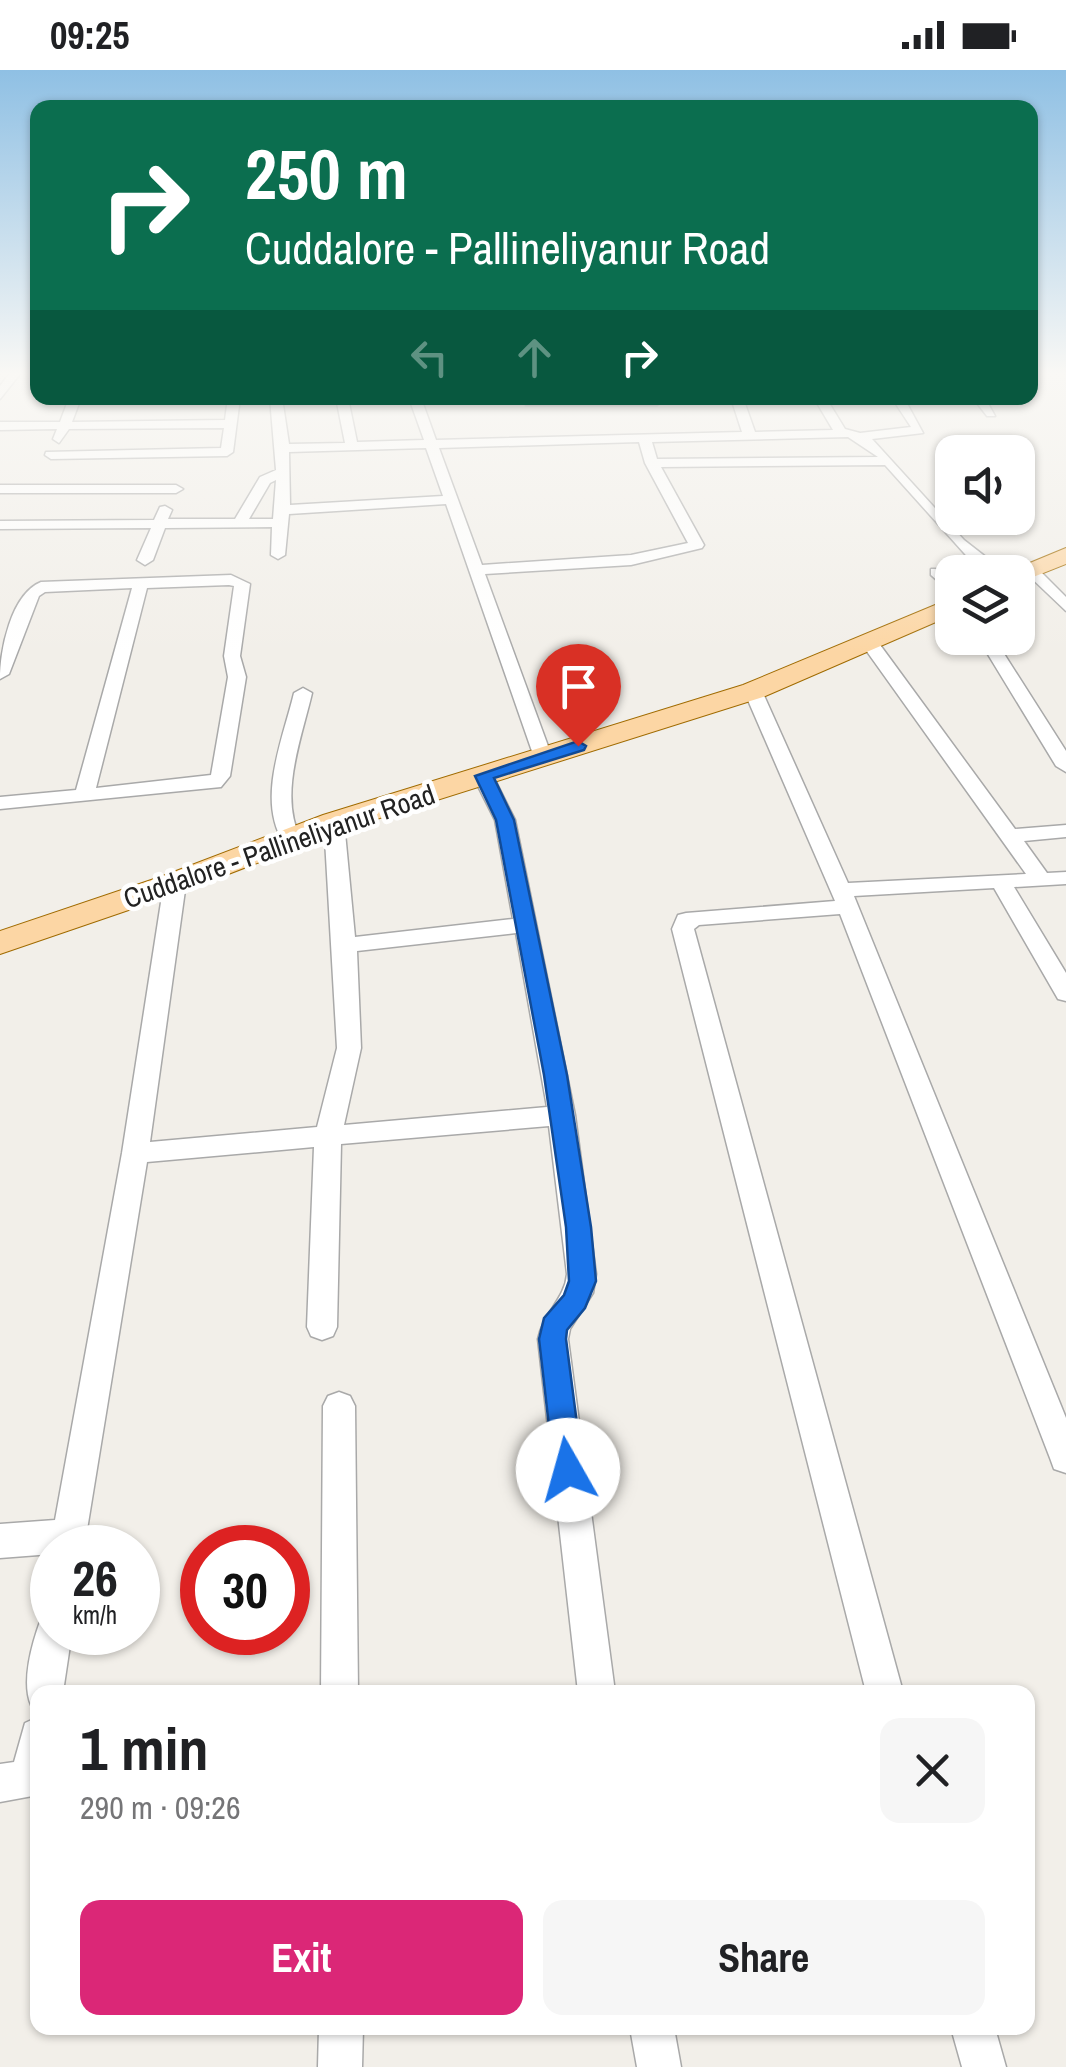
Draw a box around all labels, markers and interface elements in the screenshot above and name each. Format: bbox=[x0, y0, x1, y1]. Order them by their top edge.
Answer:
text: 09:25 bbox=[50, 10, 130, 61]
text: 250 m bbox=[245, 127, 408, 221]
icon: right bbox=[80, 140, 210, 270]
text: Cuddalore - Pallineliyanur Road bbox=[245, 217, 770, 278]
icon: left bbox=[402, 330, 457, 385]
icon: ahead bbox=[507, 330, 562, 385]
icon: right bbox=[612, 330, 667, 385]
map controls bbox=[935, 435, 1035, 655]
button: sound bbox=[935, 435, 1035, 535]
button: layers bbox=[935, 555, 1035, 655]
pin bbox=[536, 644, 621, 747]
icon: arrive bbox=[551, 659, 606, 714]
street label: Cuddalore - Pallineliyanur Road bbox=[118, 775, 440, 917]
position arrow bbox=[516, 1418, 620, 1522]
speed limit sign: 30 bbox=[180, 1525, 310, 1655]
text: 26 bbox=[72, 1544, 118, 1612]
text: km/h bbox=[73, 1598, 117, 1632]
text: 1 min bbox=[80, 1708, 209, 1789]
button: close bbox=[880, 1718, 985, 1823]
text: 290 m · 09:26 bbox=[80, 1786, 240, 1829]
button: Exit bbox=[80, 1900, 523, 2015]
button: Share bbox=[543, 1900, 985, 2015]

